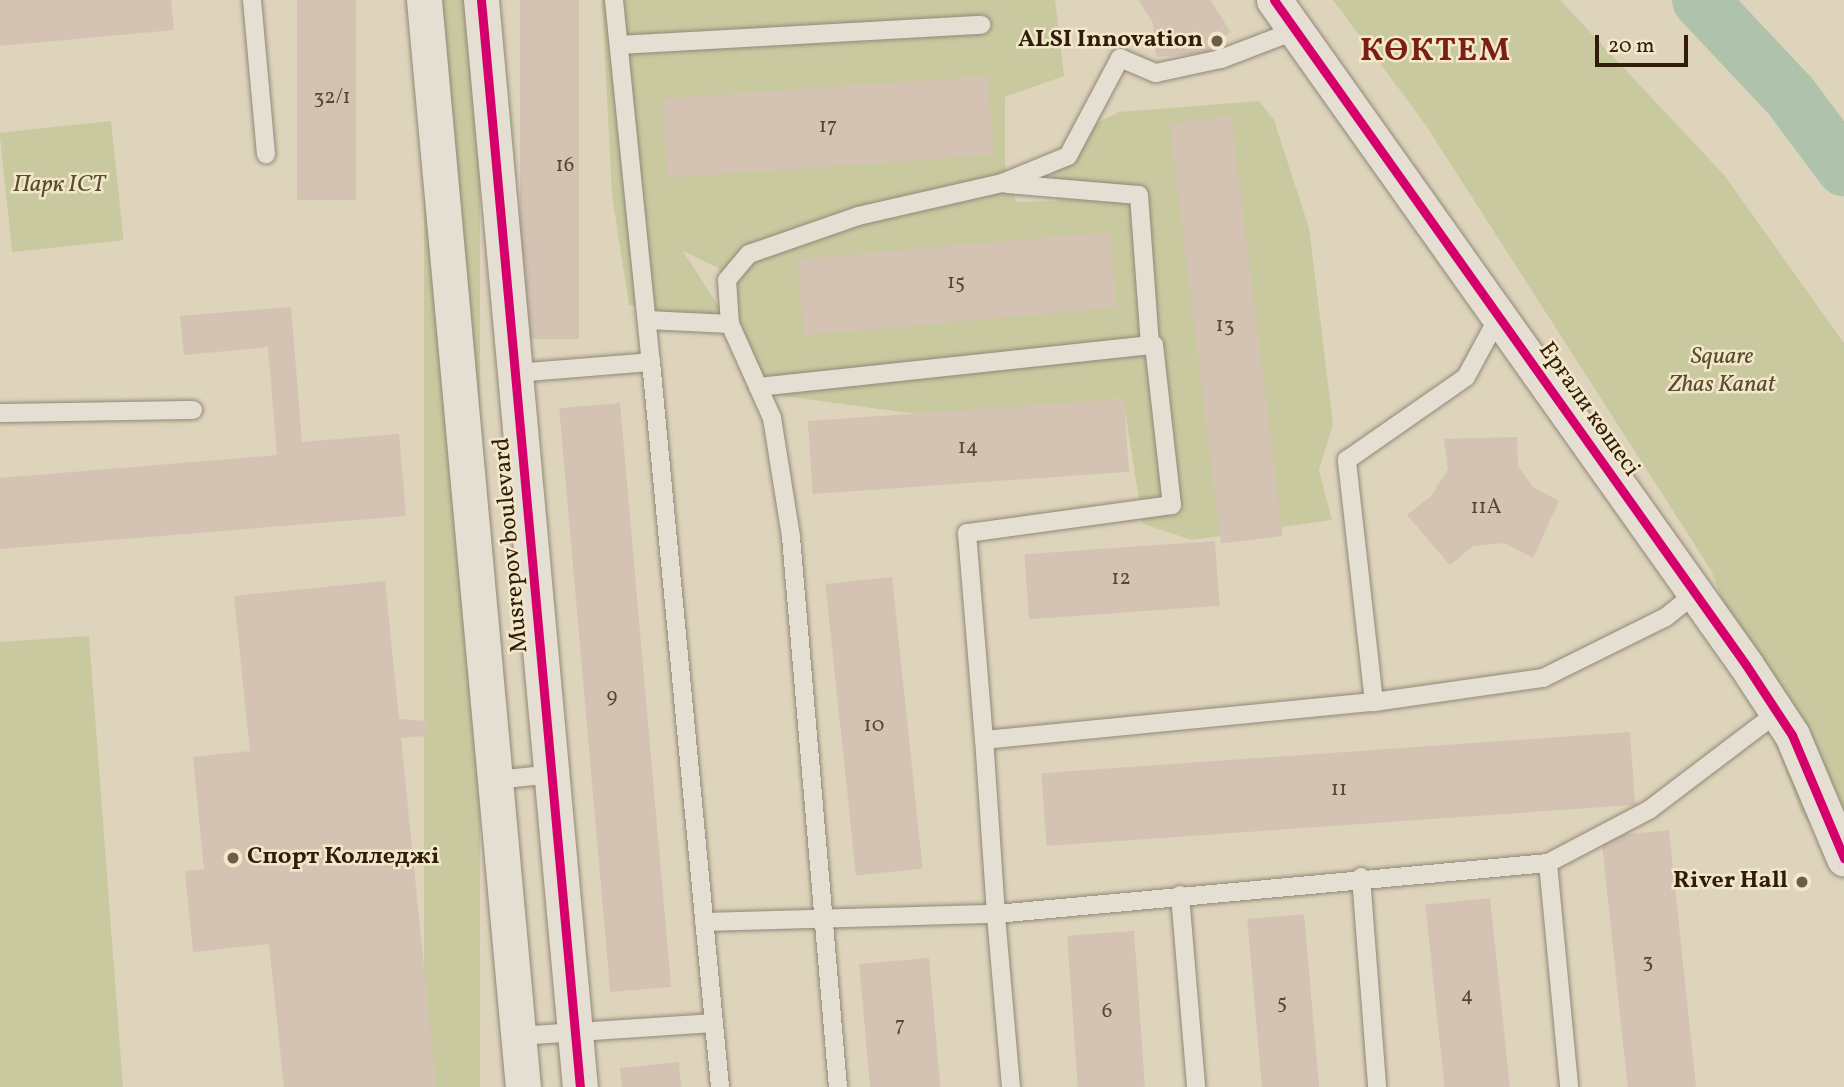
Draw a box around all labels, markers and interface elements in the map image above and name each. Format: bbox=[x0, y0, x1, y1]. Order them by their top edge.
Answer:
scale bar bbox=[1599, 21, 1692, 65]
place label: ALSI Innovation bbox=[1018, 27, 1203, 55]
text: 20 m bbox=[1608, 32, 1654, 61]
marker: ALSI Innovation bbox=[1209, 33, 1225, 49]
district label: КӨКТЕМ bbox=[1361, 33, 1511, 71]
house number: 32/1 bbox=[313, 85, 351, 111]
house number: 17 bbox=[819, 114, 837, 140]
house number: 16 bbox=[556, 153, 574, 179]
park label: Парк ICT bbox=[13, 172, 105, 200]
house number: 15 bbox=[947, 270, 965, 296]
house number: 13 bbox=[1216, 313, 1234, 339]
street label: Ерғали көшесі bbox=[1531, 337, 1645, 483]
park label: Square Zhas Kanat bbox=[1668, 344, 1776, 400]
house number: 14 bbox=[958, 435, 978, 461]
street label: Musrepov boulevard bbox=[488, 436, 536, 654]
house number: 11А bbox=[1470, 495, 1502, 521]
house number: 12 bbox=[1111, 566, 1131, 592]
house number: 9 bbox=[607, 684, 617, 710]
house number: 10 bbox=[864, 713, 884, 739]
house number: 11 bbox=[1331, 777, 1347, 803]
place label: Спорт Колледжі bbox=[247, 844, 439, 872]
marker: Спорт Колледжі bbox=[225, 850, 241, 866]
place label: River Hall bbox=[1673, 868, 1788, 896]
marker: River Hall bbox=[1794, 874, 1810, 890]
house number: 3 bbox=[1643, 949, 1653, 975]
house number: 4 bbox=[1461, 983, 1473, 1009]
house number: 5 bbox=[1277, 990, 1287, 1016]
house number: 6 bbox=[1102, 999, 1112, 1025]
house number: 7 bbox=[895, 1013, 905, 1039]

